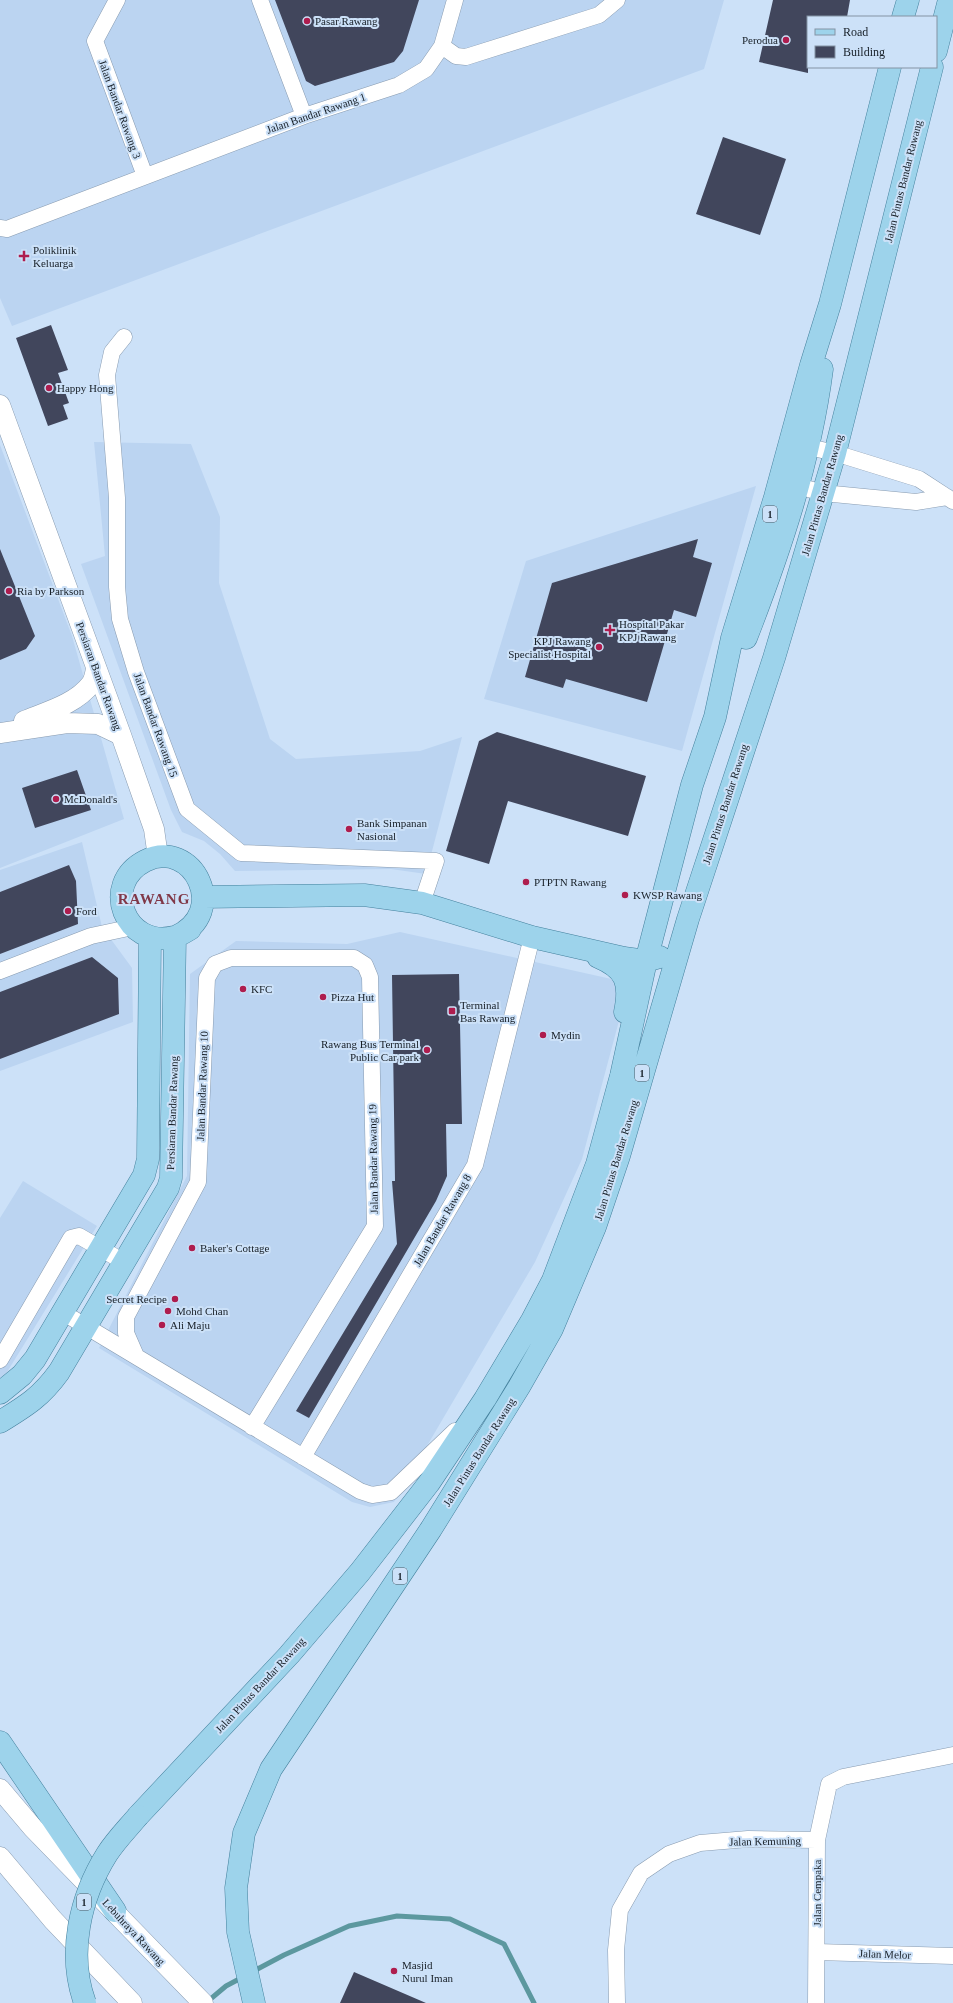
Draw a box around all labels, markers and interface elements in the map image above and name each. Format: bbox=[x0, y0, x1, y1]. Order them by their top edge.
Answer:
place label: Pasar Rawang bbox=[315, 15, 378, 27]
marker: Pasar Rawang bbox=[302, 16, 312, 26]
legend bbox=[807, 16, 937, 68]
text: Road bbox=[843, 25, 868, 39]
place label: Perodua bbox=[742, 34, 778, 46]
marker: Perodua bbox=[781, 35, 791, 45]
text: Building bbox=[843, 45, 885, 59]
street label: Jalan Bandar Rawang 3 bbox=[97, 58, 144, 160]
street label: Jalan Bandar Rawang 1 bbox=[265, 90, 367, 136]
street label: Jalan Pintas Bandar Rawang bbox=[882, 118, 924, 243]
place label: Poliklinik Keluarga bbox=[33, 244, 77, 269]
marker: Poliklinik Keluarga bbox=[18, 250, 30, 262]
place label: Happy Hong bbox=[57, 382, 114, 394]
marker: Happy Hong bbox=[44, 383, 54, 393]
street label: Jalan Pintas Bandar Rawang bbox=[799, 433, 845, 557]
road number: 1 bbox=[763, 506, 777, 522]
place label: Ria by Parkson bbox=[17, 585, 85, 597]
marker: Ria by Parkson bbox=[4, 586, 14, 596]
place label: Hospital Pakar KPJ Rawang bbox=[619, 618, 684, 643]
street label: Persiaran Bandar Rawang bbox=[74, 620, 124, 732]
marker: Hospital Pakar KPJ Rawang bbox=[604, 624, 616, 636]
place label: KPJ Rawang Specialist Hospital bbox=[508, 635, 591, 660]
marker: KPJ Rawang Specialist Hospital bbox=[594, 642, 604, 652]
street label: Jalan Bandar Rawang 15 bbox=[132, 671, 181, 779]
street label: Jalan Pintas Bandar Rawang bbox=[700, 742, 750, 866]
place label: McDonald's bbox=[64, 793, 117, 805]
marker: McDonald's bbox=[51, 794, 61, 804]
place label: Bank Simpanan Nasional bbox=[357, 817, 427, 842]
marker: Bank Simpanan Nasional bbox=[344, 824, 354, 834]
place label: PTPTN Rawang bbox=[534, 876, 607, 888]
marker: PTPTN Rawang bbox=[521, 877, 531, 887]
place label: KWSP Rawang bbox=[633, 889, 702, 901]
marker: KWSP Rawang bbox=[620, 890, 630, 900]
district label: RAWANG bbox=[118, 891, 190, 907]
place label: Ford bbox=[76, 905, 97, 917]
marker: Ford bbox=[63, 906, 73, 916]
place label: KFC bbox=[251, 983, 272, 995]
marker: KFC bbox=[238, 984, 248, 994]
place label: Pizza Hut bbox=[331, 991, 374, 1003]
marker: Pizza Hut bbox=[318, 992, 328, 1002]
place label: Terminal Bas Rawang bbox=[460, 999, 516, 1024]
marker: Terminal Bas Rawang bbox=[447, 1006, 457, 1016]
place label: Mydin bbox=[551, 1029, 581, 1041]
street label: Jalan Bandar Rawang 10 bbox=[194, 1030, 210, 1141]
marker: Mydin bbox=[538, 1030, 548, 1040]
place label: Rawang Bus Terminal Public Car park bbox=[321, 1038, 419, 1063]
marker: Rawang Bus Terminal Public Car park bbox=[422, 1045, 432, 1055]
street label: Persiaran Bandar Rawang bbox=[164, 1055, 180, 1170]
road number: 1 bbox=[635, 1065, 649, 1081]
street label: Jalan Pintas Bandar Rawang bbox=[592, 1098, 640, 1222]
street label: Jalan Bandar Rawang 19 bbox=[366, 1104, 380, 1214]
street label: Jalan Bandar Rawang 8 bbox=[411, 1171, 473, 1268]
place label: Baker's Cottage bbox=[200, 1242, 270, 1254]
marker: Baker's Cottage bbox=[187, 1243, 197, 1253]
place label: Secret Recipe bbox=[106, 1293, 167, 1305]
marker: Secret Recipe bbox=[170, 1294, 180, 1304]
place label: Mohd Chan bbox=[176, 1305, 229, 1317]
marker: Mohd Chan bbox=[163, 1306, 173, 1316]
place label: Ali Maju bbox=[170, 1319, 211, 1331]
marker: Ali Maju bbox=[157, 1320, 167, 1330]
street label: Jalan Pintas Bandar Rawang bbox=[441, 1395, 518, 1508]
road number: 1 bbox=[393, 1568, 407, 1584]
street label: Jalan Pintas Bandar Rawang bbox=[213, 1635, 308, 1735]
street label: Jalan Kemuning bbox=[729, 1834, 801, 1848]
street label: Jalan Cempaka bbox=[811, 1859, 823, 1926]
road number: 1 bbox=[77, 1894, 91, 1910]
street label: Lebuhraya Rawang bbox=[100, 1897, 168, 1968]
street label: Jalan Melor bbox=[859, 1947, 912, 1961]
place label: Masjid Nurul Iman bbox=[402, 1959, 454, 1984]
marker: Masjid Nurul Iman bbox=[389, 1966, 399, 1976]

